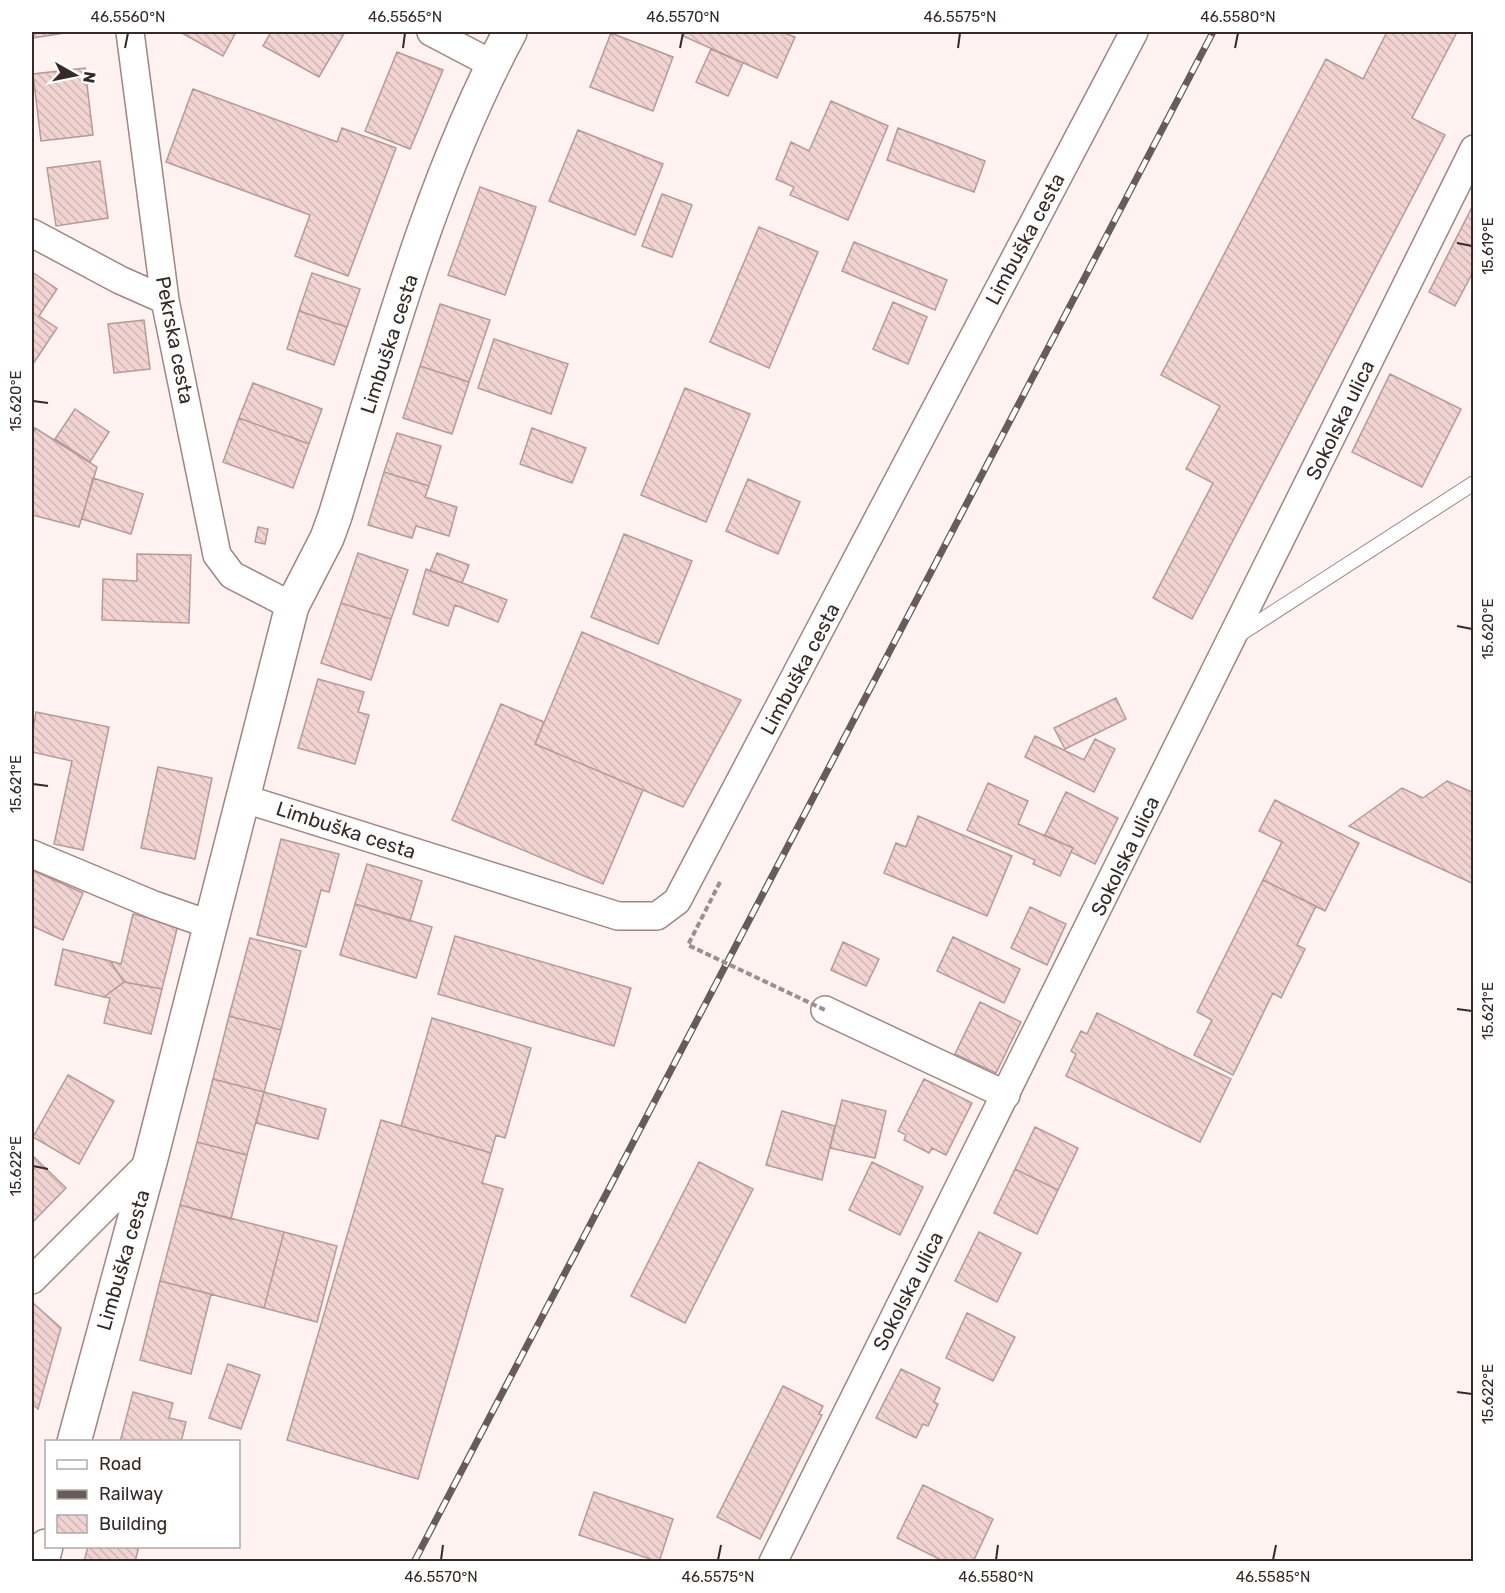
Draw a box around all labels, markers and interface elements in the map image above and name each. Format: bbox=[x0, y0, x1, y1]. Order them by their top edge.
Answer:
text: 46.5560°N bbox=[91, 8, 165, 26]
text: 46.5565°N bbox=[368, 8, 442, 26]
text: 46.5570°N bbox=[646, 8, 720, 26]
text: 46.5575°N bbox=[924, 8, 996, 26]
text: 46.5580°N bbox=[1200, 8, 1276, 26]
north arrow bbox=[45, 45, 105, 105]
text: N bbox=[79, 70, 100, 84]
street label: Limbuška cesta bbox=[980, 169, 1070, 309]
text: 15.619°E bbox=[1479, 217, 1497, 275]
street label: Limbuška cesta bbox=[355, 271, 423, 417]
street label: Pekrska cesta bbox=[151, 274, 199, 406]
street label: Sokolska ulica bbox=[1301, 356, 1379, 484]
text: 15.620°E bbox=[7, 370, 25, 432]
text: 15.620°E bbox=[1479, 598, 1497, 660]
street label: Limbuška cesta bbox=[755, 599, 845, 739]
text: 15.621°E bbox=[7, 755, 25, 813]
street label: Sokolska ulica bbox=[1086, 792, 1164, 920]
street label: Limbuška cesta bbox=[273, 796, 419, 864]
text: 15.621°E bbox=[1479, 982, 1497, 1040]
text: 15.622°E bbox=[7, 1136, 25, 1196]
street label: Limbuška cesta bbox=[91, 1187, 155, 1333]
street label: Sokolska ulica bbox=[868, 1228, 948, 1354]
text: 15.622°E bbox=[1479, 1364, 1497, 1424]
legend bbox=[45, 1440, 240, 1548]
text: Road bbox=[99, 1453, 142, 1475]
text: Railway bbox=[99, 1483, 163, 1505]
text: Building bbox=[99, 1513, 167, 1535]
text: 46.5570°N bbox=[404, 1568, 478, 1586]
text: 46.5575°N bbox=[682, 1568, 754, 1586]
text: 46.5580°N bbox=[958, 1568, 1034, 1586]
text: 46.5585°N bbox=[1236, 1568, 1310, 1586]

